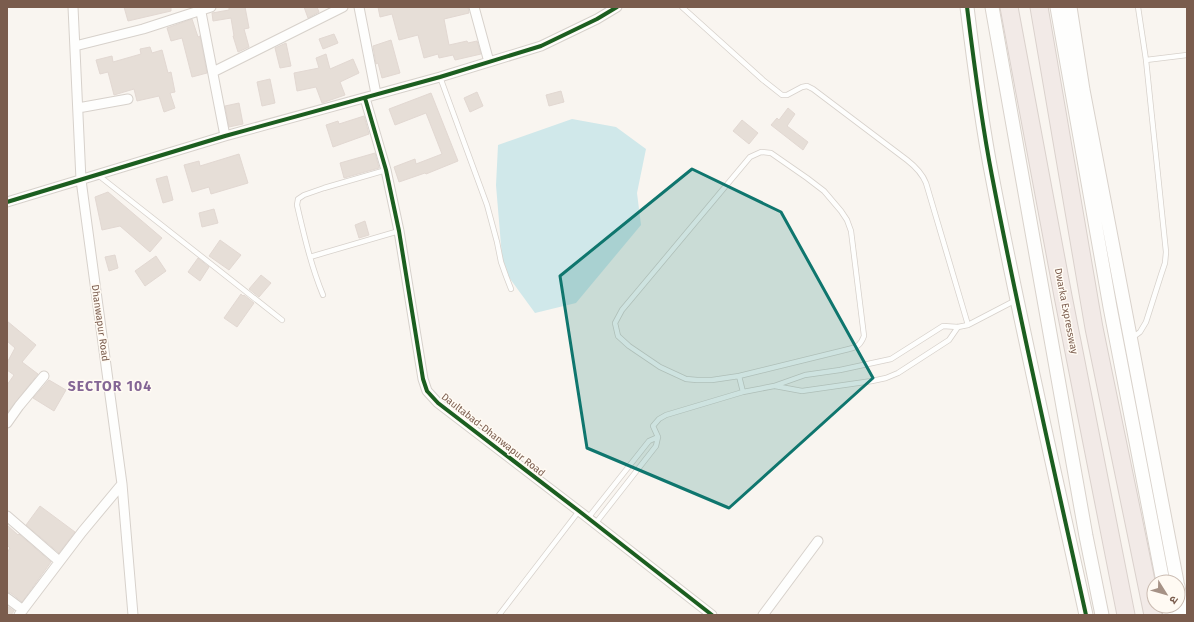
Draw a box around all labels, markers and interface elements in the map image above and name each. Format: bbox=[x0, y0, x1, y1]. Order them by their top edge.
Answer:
street label: Dwarka Expressway bbox=[1052, 267, 1080, 355]
street label: Dhanwapur Road bbox=[89, 284, 111, 362]
district label: SECTOR 104 bbox=[68, 378, 152, 395]
street label: Daultabad-Dhanwapur Road bbox=[439, 391, 547, 479]
north arrow bbox=[1146, 574, 1186, 614]
text: उ bbox=[1166, 593, 1181, 607]

